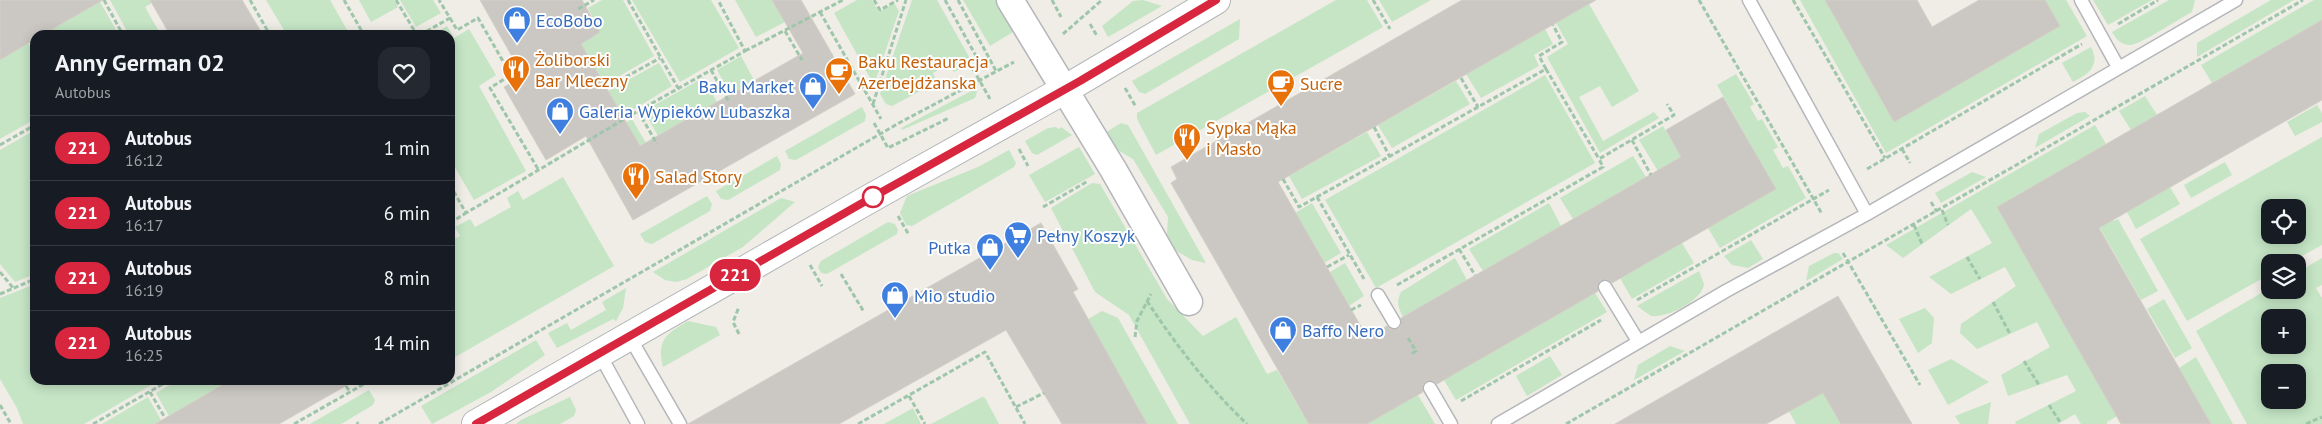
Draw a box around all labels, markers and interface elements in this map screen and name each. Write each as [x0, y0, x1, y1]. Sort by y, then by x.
shop icon: EcoBobo [502, 5, 532, 44]
place label: EcoBobo [536, 9, 603, 32]
text: Anny German 02 [55, 47, 225, 78]
button: heart [378, 47, 430, 99]
place label: Żoliborski Bar Mleczny [535, 48, 629, 92]
place label: Baku Restauracja Azerbejdżanska [858, 50, 989, 94]
restaurant icon: Żoliborski Bar Mleczny [501, 54, 531, 93]
cafe icon: Baku Restauracja Azerbejdżanska [824, 56, 854, 95]
cafe icon: Sucre [1266, 68, 1296, 107]
shop icon: Baku Market [798, 71, 828, 110]
place label: Sucre [1300, 72, 1343, 95]
place label: Baku Market [698, 75, 794, 98]
text: Autobus [55, 82, 111, 102]
shop icon: Galeria Wypieków Lubaszka [545, 96, 575, 135]
place label: Galeria Wypieków Lubaszka [579, 100, 790, 123]
place label: Sypka Mąka i Masło [1206, 116, 1297, 160]
restaurant icon: Sypka Mąka i Masło [1172, 122, 1202, 161]
text: Autobus [125, 126, 192, 150]
text: 221 [67, 136, 98, 159]
text: 1 min [384, 136, 430, 160]
text: 16:12 [125, 150, 163, 170]
restaurant icon: Salad Story [621, 161, 651, 200]
place label: Salad Story [655, 165, 742, 188]
unlabelled marker [862, 186, 884, 208]
text: Autobus [125, 191, 192, 215]
map controls [2261, 199, 2306, 409]
button: locate [2261, 199, 2306, 244]
text: 221 [67, 201, 98, 224]
text: 6 min [384, 201, 430, 225]
text: 16:17 [125, 215, 163, 235]
supermarket icon: Pełny Koszyk [1003, 220, 1033, 259]
place label: Pełny Koszyk [1037, 224, 1136, 247]
shop icon: Putka [975, 232, 1005, 271]
place label: Putka [928, 236, 971, 259]
button: layers [2261, 254, 2306, 299]
text: Autobus [125, 256, 192, 280]
line badge: 221 [706, 259, 764, 291]
text: 221 [720, 263, 750, 286]
text: 221 [67, 266, 98, 289]
text: 8 min [384, 266, 430, 290]
text: 16:19 [125, 280, 163, 300]
shop icon: Mio studio [880, 280, 910, 319]
place label: Mio studio [914, 284, 995, 307]
button: + [2261, 309, 2306, 354]
shop icon: Baffo Nero [1268, 315, 1298, 354]
place label: Baffo Nero [1302, 319, 1384, 342]
text: Autobus [125, 321, 192, 345]
text: 221 [67, 331, 98, 354]
text: 14 min [373, 331, 430, 355]
text: 16:25 [125, 345, 163, 365]
button: − [2261, 364, 2306, 409]

